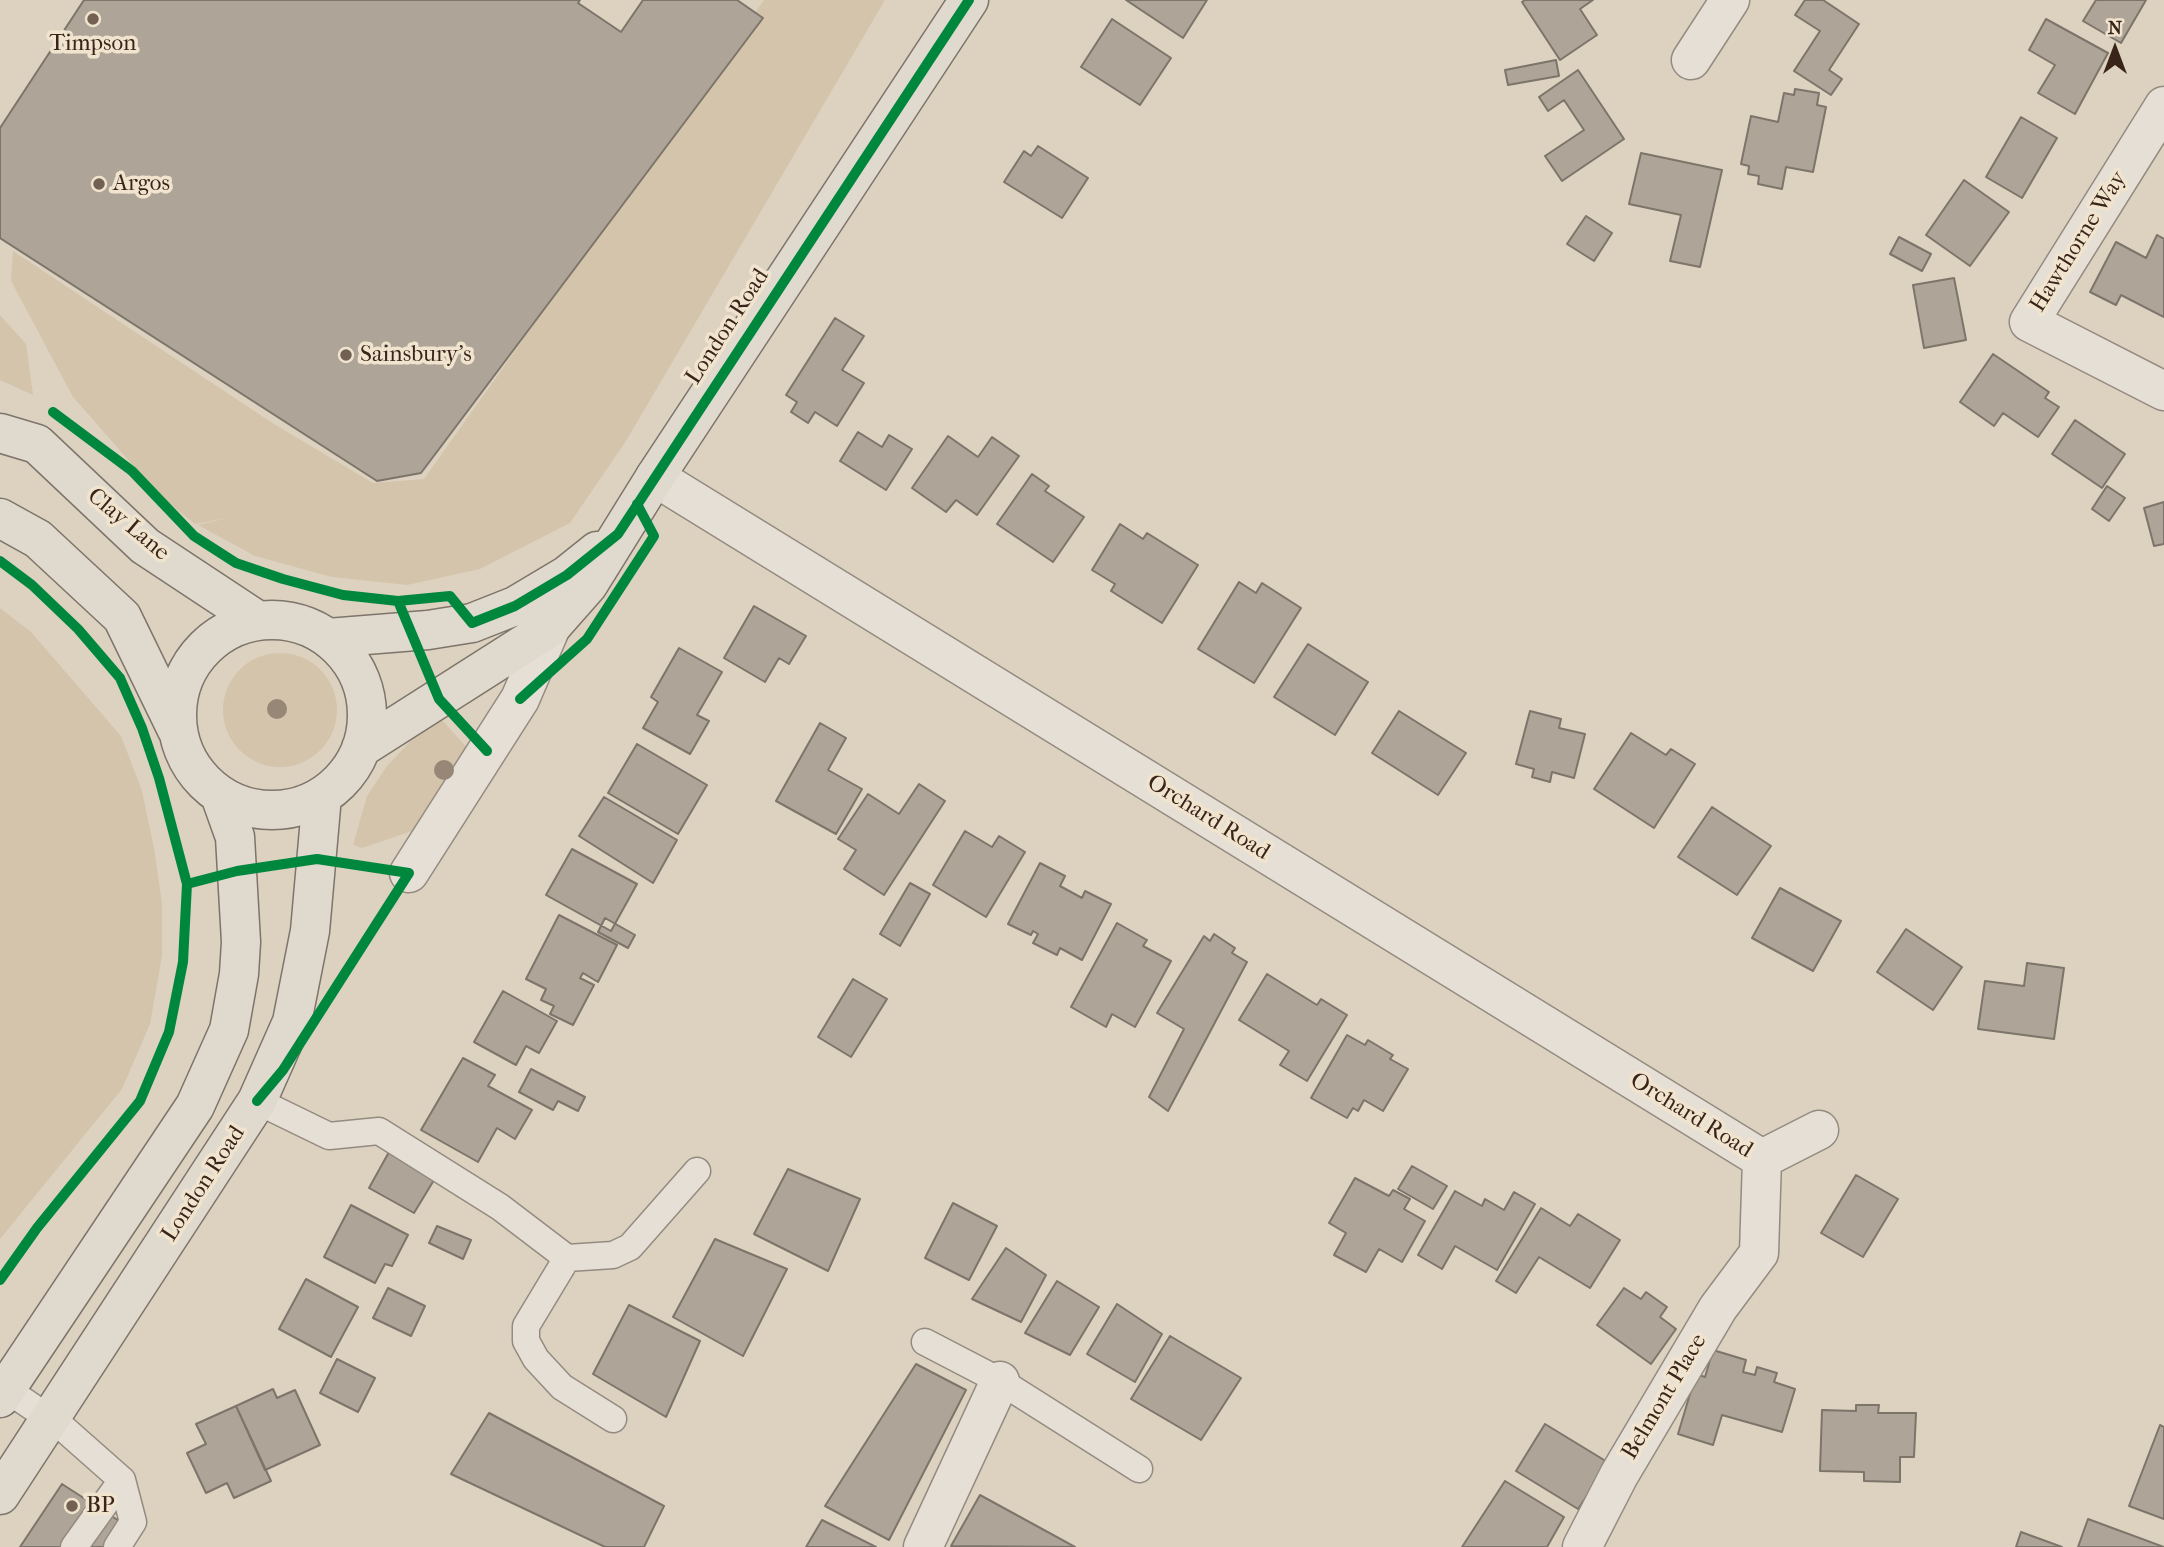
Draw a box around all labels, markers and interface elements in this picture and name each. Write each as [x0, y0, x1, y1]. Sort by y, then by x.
marker: Timpson [85, 11, 101, 27]
north arrow [2080, 14, 2150, 84]
text: N [2108, 17, 2122, 39]
place label: Timpson [50, 30, 136, 58]
street label: Hawthorne Way [2025, 166, 2133, 318]
place label: Argos [113, 170, 170, 198]
marker: Argos [91, 176, 107, 192]
street label: London Road [680, 264, 776, 390]
place label: Sainsbury's [360, 341, 472, 369]
marker: Sainsbury's [338, 347, 354, 363]
street label: Clay Lane [81, 483, 175, 567]
street label: Orchard Road [1141, 769, 1275, 867]
street label: Orchard Road [1624, 1067, 1758, 1165]
street label: London Road [156, 1121, 252, 1247]
street label: Belmont Place [1617, 1329, 1713, 1465]
place label: BP [86, 1492, 115, 1520]
marker: BP [64, 1498, 80, 1514]

